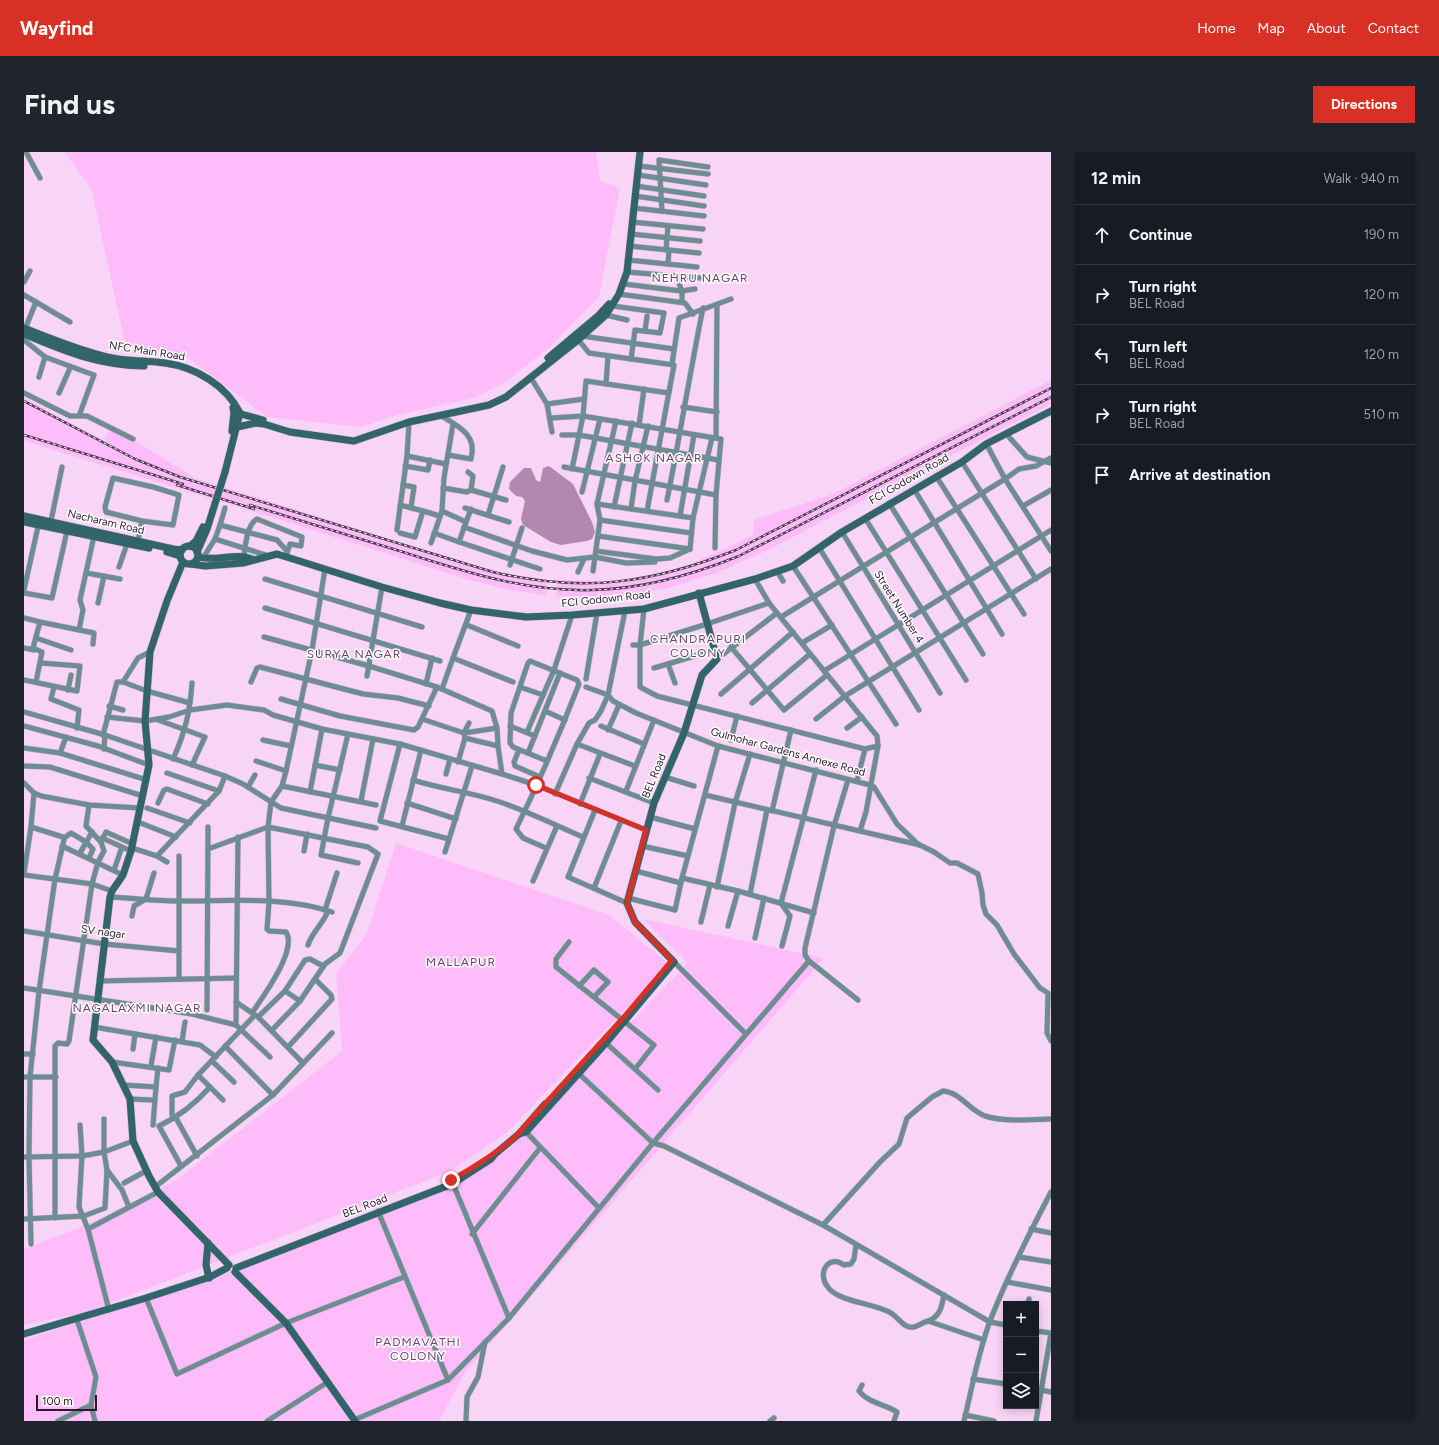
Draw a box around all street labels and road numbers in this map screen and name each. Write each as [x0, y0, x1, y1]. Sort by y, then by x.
street label: NFC Main Road [108, 339, 186, 363]
street label: FCI Godown Road [867, 451, 951, 507]
street label: Nacharam Road [66, 507, 146, 537]
street label: Street Number 4 [871, 568, 927, 646]
street label: FCI Godown Road [561, 588, 651, 610]
street label: Gulmohar Gardens Annexe Road [709, 725, 867, 779]
street label: BEL Road [639, 752, 669, 800]
street label: SV nagar [80, 922, 126, 942]
street label: BEL Road [341, 1192, 389, 1220]

